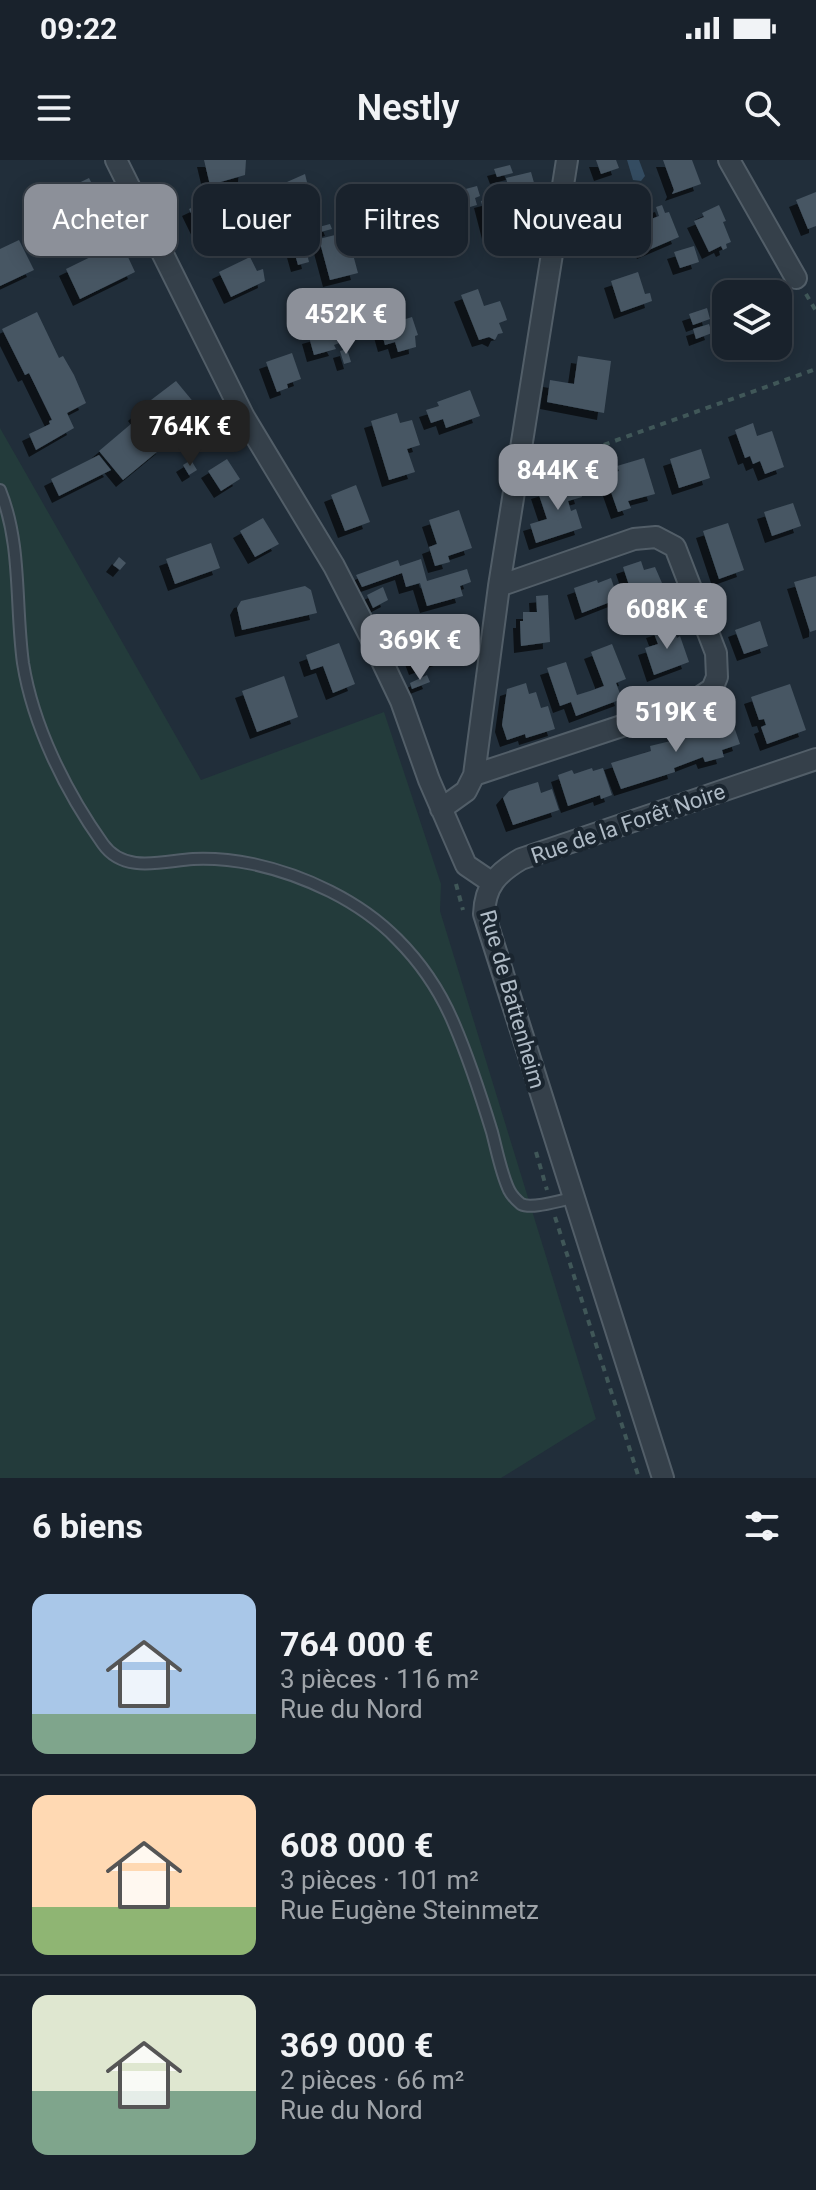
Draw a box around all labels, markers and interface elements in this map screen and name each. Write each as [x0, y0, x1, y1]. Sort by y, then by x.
text: 09:22 [40, 11, 117, 46]
icon: menu [32, 86, 76, 130]
icon: search [740, 86, 784, 130]
text: Nestly [357, 87, 459, 129]
chip: Acheter [24, 184, 177, 256]
chip: Louer [193, 184, 320, 256]
chip: Filtres [336, 184, 468, 256]
chip: Nouveau [484, 184, 651, 256]
map controls [712, 280, 792, 360]
button: layers [712, 280, 792, 360]
pin: 452K € [281, 288, 411, 356]
text: 452K € [305, 299, 387, 329]
pin: 764K € [125, 400, 255, 468]
text: 764K € [149, 411, 231, 441]
pin: 844K € [493, 444, 623, 512]
text: 844K € [517, 455, 599, 485]
pin: 608K € [602, 583, 732, 651]
text: 608K € [626, 594, 708, 624]
pin: 369K € [355, 614, 485, 682]
text: 369K € [379, 625, 461, 655]
pin: 519K € [611, 686, 741, 754]
text: 519K € [635, 697, 717, 727]
street label: Rue de la Forêt Noire [528, 778, 729, 868]
street label: Rue de Battenheim [475, 907, 550, 1091]
icon: filters [740, 1504, 784, 1548]
text: 6 biens [32, 1506, 143, 1546]
text: 764 000 € [280, 1624, 433, 1664]
icon: home [96, 1626, 192, 1722]
text: 3 pièces · 116 m² [280, 1664, 479, 1694]
text: Rue du Nord [280, 1694, 423, 1724]
text: 608 000 € [280, 1825, 433, 1865]
icon: home [96, 1827, 192, 1923]
text: 3 pièces · 101 m² [280, 1865, 479, 1895]
text: Rue Eugène Steinmetz [280, 1895, 539, 1925]
text: 369 000 € [280, 2025, 433, 2065]
icon: home [96, 2027, 192, 2123]
text: 2 pièces · 66 m² [280, 2065, 464, 2095]
text: Rue du Nord [280, 2095, 423, 2125]

